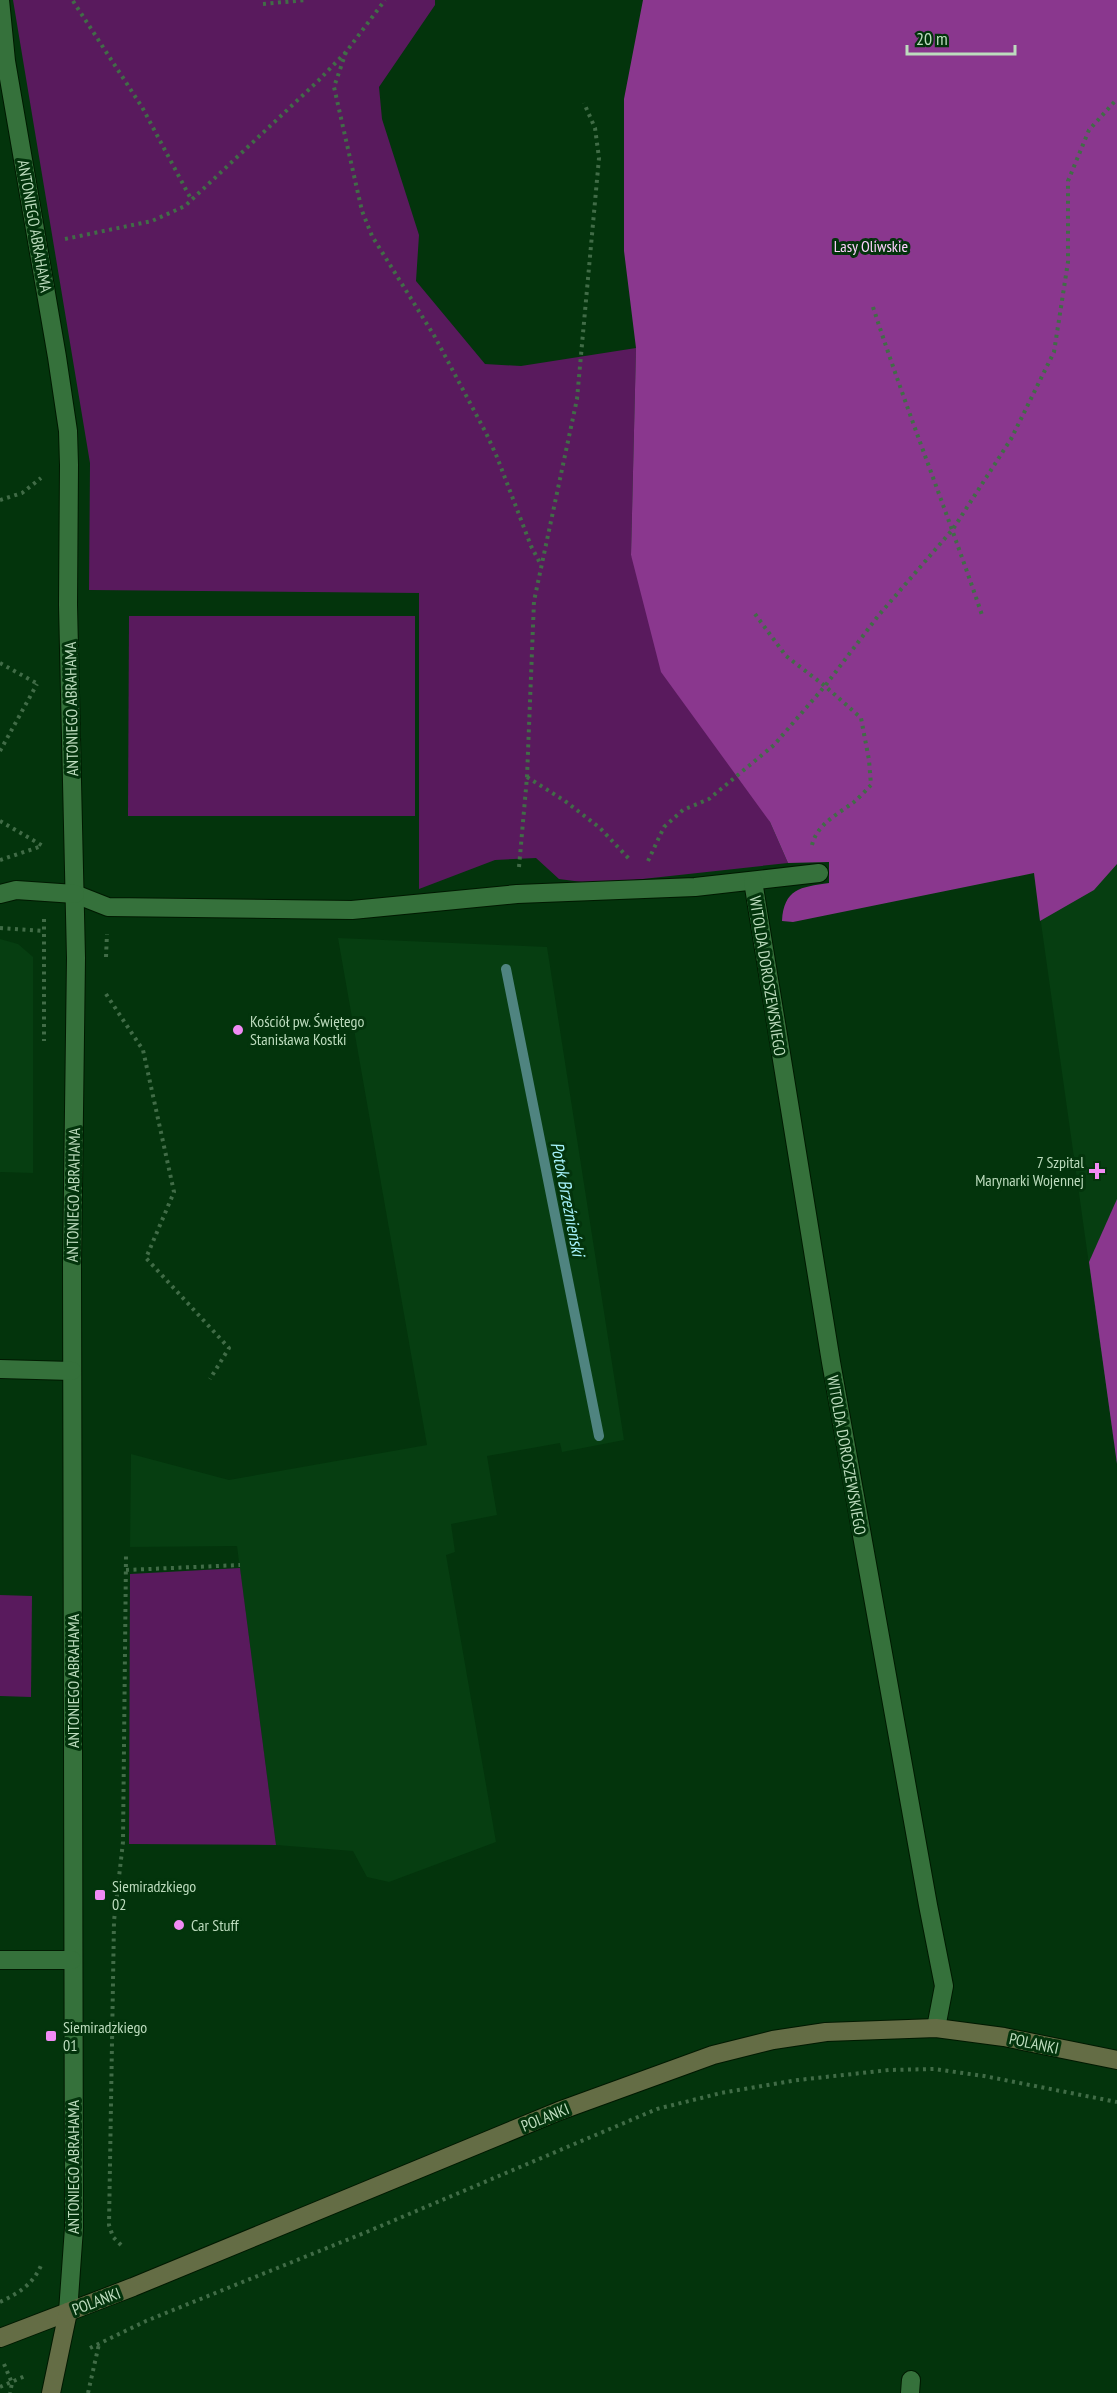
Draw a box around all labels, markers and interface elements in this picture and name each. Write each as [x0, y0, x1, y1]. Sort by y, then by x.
scale bar [907, 18, 1015, 56]
text: 20 m [916, 27, 948, 50]
street label: ANTONIEGO ABRAHAMA [13, 158, 57, 294]
park label: Lasy Oliwskie [834, 236, 908, 256]
street label: ANTONIEGO ABRAHAMA [60, 641, 82, 776]
street label: WITOLDA DOROSZEWSKIEGO [745, 895, 791, 1058]
place label: Kościół pw. Świętego Stanisława Kostki [250, 1011, 364, 1049]
marker: Kościół pw. Świętego Stanisława Kostki [231, 1023, 245, 1037]
street label: ANTONIEGO ABRAHAMA [62, 1127, 84, 1262]
water label: Potok Brzeźnieński [546, 1140, 591, 1260]
place label: 7 Szpital Marynarki Wojennej [975, 1152, 1084, 1190]
marker: 7 Szpital Marynarki Wojennej [1088, 1162, 1106, 1180]
street label: WITOLDA DOROSZEWSKIEGO [823, 1374, 871, 1537]
street label: ANTONIEGO ABRAHAMA [63, 1613, 83, 1748]
place label: Siemiradzkiego 02 [112, 1876, 196, 1914]
marker: Siemiradzkiego 02 [93, 1888, 107, 1902]
place label: Car Stuff [191, 1915, 240, 1935]
marker: Car Stuff [172, 1918, 186, 1932]
place label: Siemiradzkiego 01 [63, 2017, 147, 2055]
street label: POLANKI [1007, 2028, 1061, 2058]
marker: Siemiradzkiego 01 [44, 2029, 58, 2043]
street label: POLANKI [518, 2098, 572, 2136]
street label: ANTONIEGO ABRAHAMA [63, 2099, 83, 2234]
street label: POLANKI [69, 2283, 123, 2319]

